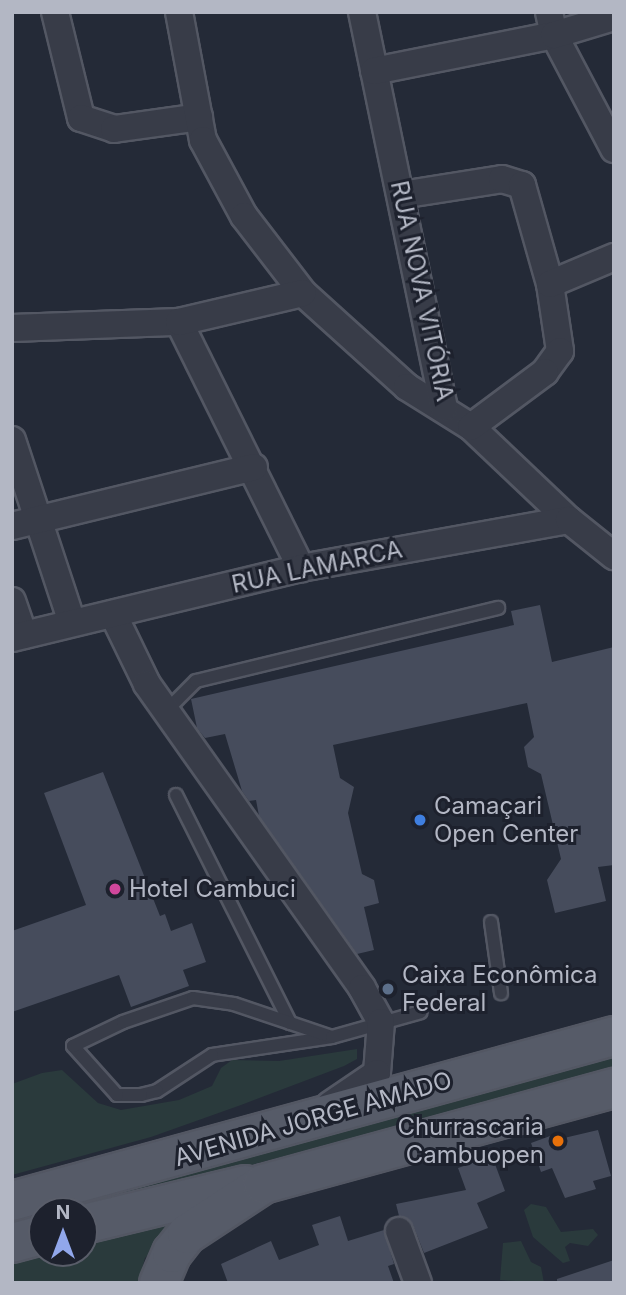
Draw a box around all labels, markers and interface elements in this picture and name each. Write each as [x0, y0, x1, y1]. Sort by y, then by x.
street label: RUA NOVA VITÓRIA [385, 178, 459, 404]
street label: RUA LAMARCA [229, 535, 405, 599]
place label: Camaçari Open Center [434, 792, 578, 848]
marker: Camaçari Open Center [412, 812, 428, 828]
place label: Hotel Cambuci [129, 875, 296, 903]
marker: Hotel Cambuci [107, 881, 123, 897]
place label: Caixa Econômica Federal [402, 961, 598, 1017]
marker: Caixa Econômica Federal [380, 981, 396, 997]
street label: AVENIDA JORGE AMADO [171, 1066, 455, 1172]
place label: Churrascaria Cambuopen [397, 1113, 544, 1169]
marker: Churrascaria Cambuopen [550, 1133, 566, 1149]
north arrow [28, 1197, 98, 1267]
text: N [56, 1201, 70, 1224]

